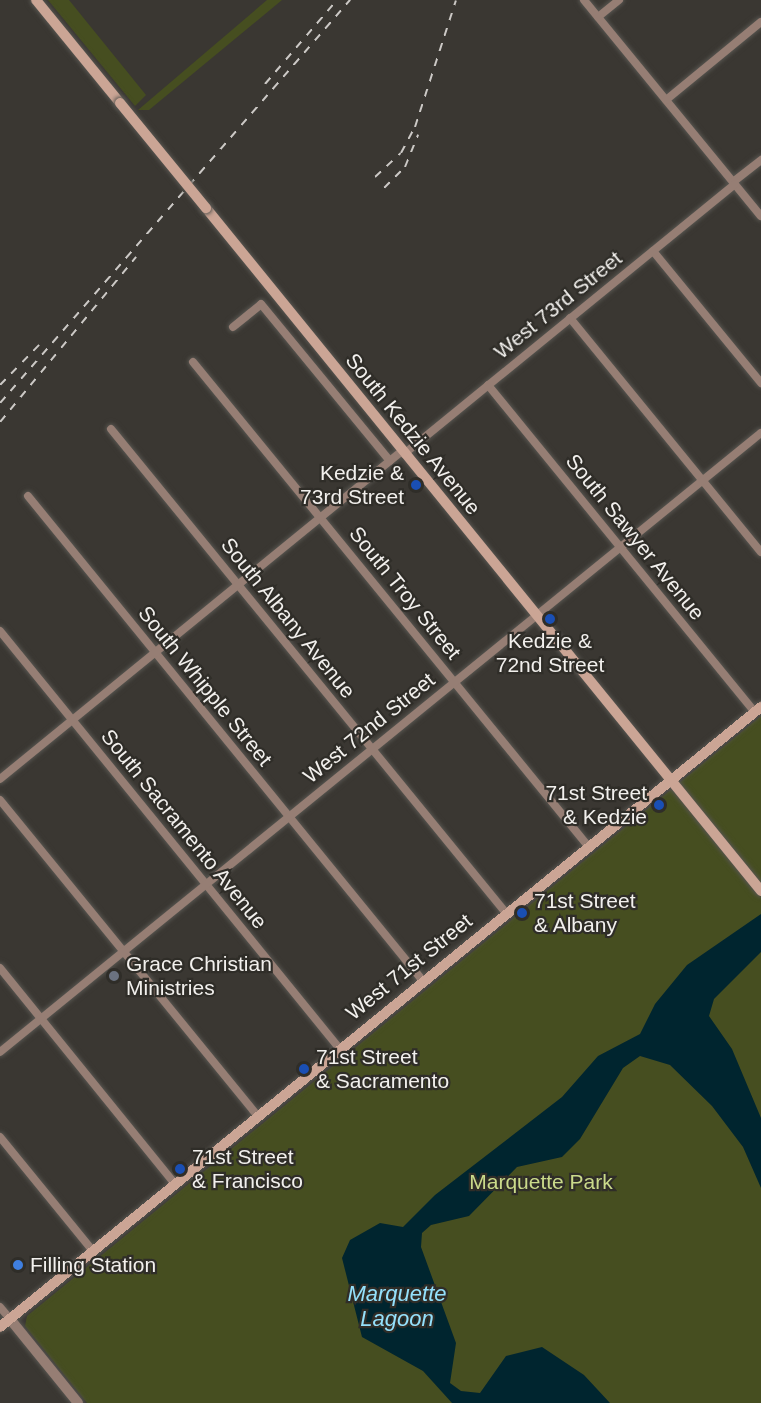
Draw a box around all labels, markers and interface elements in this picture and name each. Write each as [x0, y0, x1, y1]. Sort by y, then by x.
street label: West 73rd Street [489, 246, 627, 364]
street label: South Kedzie Avenue [340, 348, 486, 520]
street label: South Sawyer Avenue [560, 448, 710, 626]
place label: Kedzie & 73rd Street [300, 460, 404, 510]
marker: Kedzie & 73rd Street [409, 478, 423, 492]
street label: South Troy Street [344, 521, 466, 665]
street label: South Albany Avenue [215, 532, 361, 704]
street label: South Whipple Street [133, 601, 277, 771]
marker: Kedzie & 72nd Street [543, 612, 557, 626]
place label: Kedzie & 72nd Street [496, 628, 604, 678]
street label: West 72nd Street [298, 667, 440, 789]
street label: South Sacramento Avenue [95, 724, 273, 934]
place label: 71st Street & Kedzie [545, 780, 647, 830]
marker: 71st Street & Kedzie [652, 798, 666, 812]
place label: 71st Street & Albany [534, 888, 636, 938]
marker: 71st Street & Albany [515, 906, 529, 920]
street label: West 71st Street [341, 908, 477, 1026]
place label: Grace Christian Ministries [126, 951, 272, 1001]
marker: Grace Christian Ministries [107, 969, 121, 983]
place label: 71st Street & Sacramento [316, 1044, 449, 1094]
marker: 71st Street & Sacramento [297, 1062, 311, 1076]
place label: 71st Street & Francisco [192, 1144, 303, 1194]
marker: 71st Street & Francisco [173, 1162, 187, 1176]
park label: Marquette Park [469, 1169, 613, 1195]
place label: Filling Station [30, 1252, 156, 1278]
marker: Filling Station [11, 1258, 25, 1272]
water label: Marquette Lagoon [347, 1280, 447, 1332]

